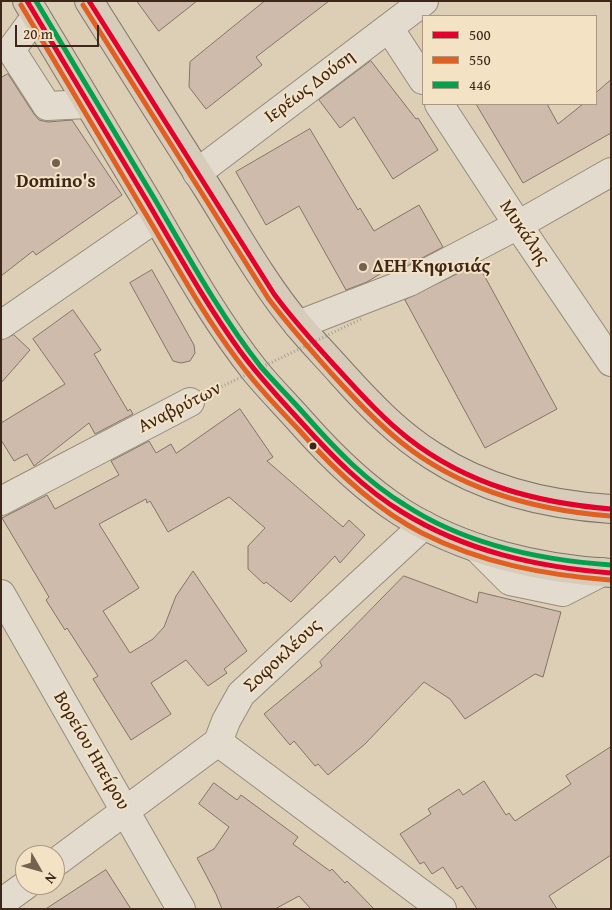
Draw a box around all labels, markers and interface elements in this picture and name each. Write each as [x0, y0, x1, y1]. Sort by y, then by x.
scale bar [18, 15, 101, 47]
legend [422, 15, 597, 105]
text: 20 m [23, 23, 53, 44]
text: 500 [469, 24, 491, 45]
street label: Ιερέως Δούση [260, 46, 360, 128]
text: 550 [469, 49, 491, 70]
text: 446 [469, 74, 491, 95]
marker: Domino's [50, 157, 62, 169]
place label: Domino's [16, 171, 96, 193]
street label: Μυκάλης [494, 196, 554, 270]
place label: ΔΕΗ Κηφισιάς [373, 256, 490, 278]
marker: ΔΕΗ Κηφισιάς [357, 261, 369, 273]
street label: Αναβρύτων [134, 377, 226, 439]
unlabelled marker [308, 441, 318, 451]
street label: Σοφοκλέους [240, 614, 326, 698]
street label: Βορείου Ηπείρου [48, 688, 134, 814]
north arrow [15, 845, 65, 895]
text: N [40, 869, 62, 888]

